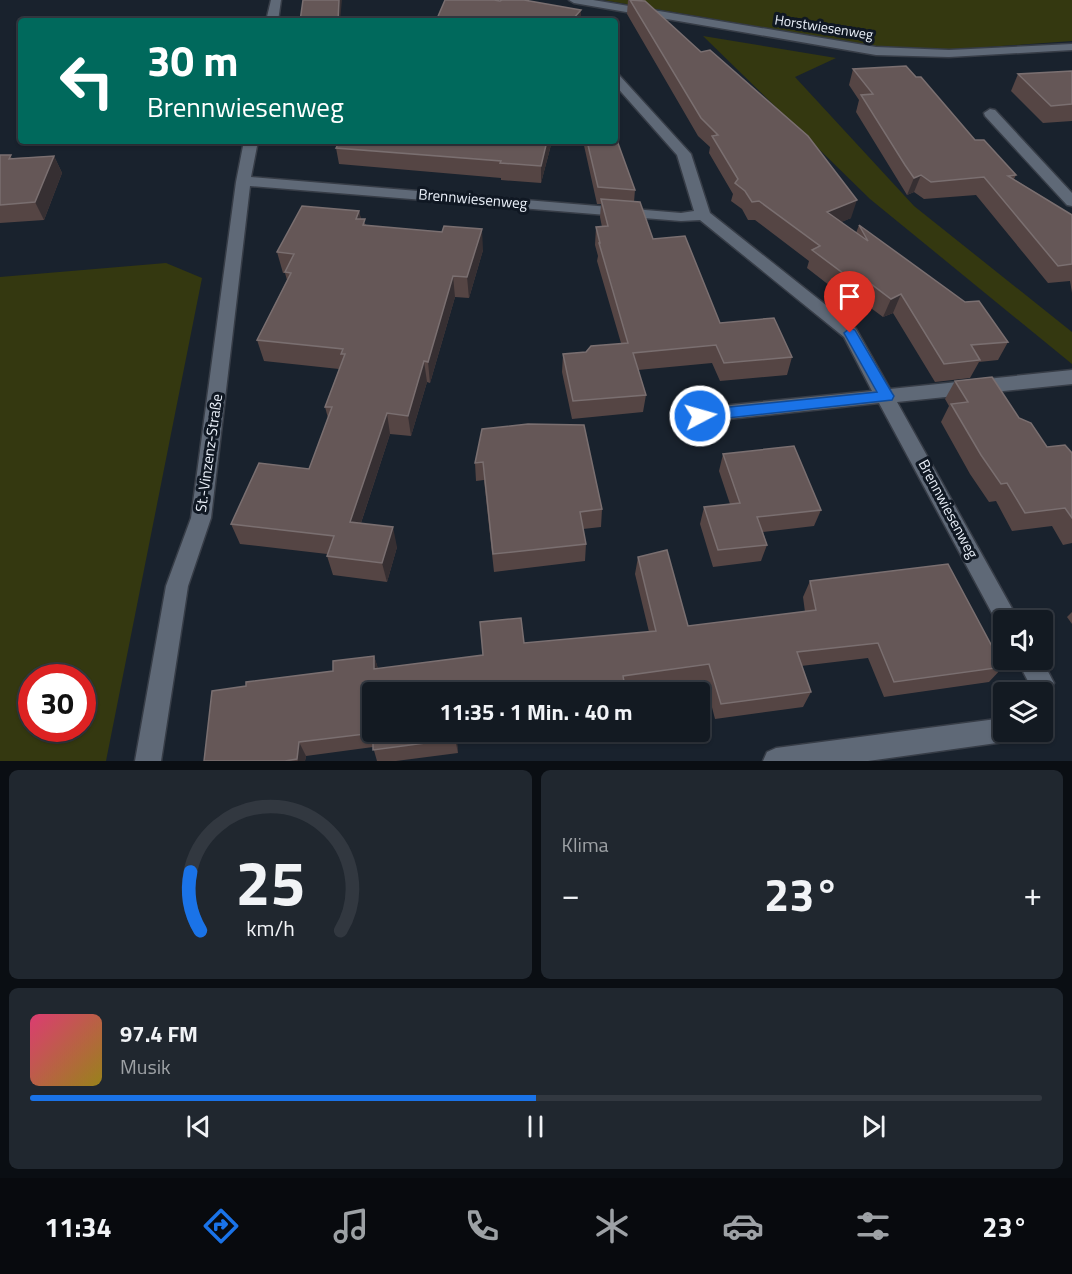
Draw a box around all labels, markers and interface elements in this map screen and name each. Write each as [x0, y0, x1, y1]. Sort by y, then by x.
street label: Horstwiesenweg [773, 8, 875, 45]
text: 30 m [147, 28, 239, 92]
icon: left [48, 42, 126, 120]
text: Brennwiesenweg [147, 86, 344, 127]
street label: Brennwiesenweg [418, 182, 529, 215]
pin [824, 271, 875, 333]
icon: arrive [833, 280, 866, 313]
position arrow [668, 384, 732, 448]
street label: St.-Vinzenz-Straße [189, 392, 228, 514]
street label: Brennwiesenweg [913, 455, 984, 563]
map controls [993, 610, 1053, 742]
button: sound [993, 610, 1053, 670]
speed limit sign: 30 [18, 664, 96, 742]
button: layers [993, 682, 1053, 742]
text: 11:35 · 1 Min. · 40 m [440, 695, 633, 729]
text: Klima [562, 829, 609, 860]
text: 25 [235, 834, 305, 929]
text: 23° [764, 860, 840, 928]
text: − [562, 869, 580, 919]
text: + [1024, 869, 1042, 919]
text: km/h [246, 913, 295, 945]
text: 97.4 FM [120, 1017, 198, 1051]
text: Musik [120, 1051, 171, 1082]
icon: previous [182, 1110, 215, 1143]
icon: pause [519, 1110, 552, 1143]
icon: next [857, 1110, 890, 1143]
icon: directions [200, 1205, 242, 1247]
icon: music [330, 1205, 372, 1247]
icon: phone [461, 1205, 503, 1247]
icon: climate [591, 1205, 633, 1247]
icon: car [722, 1205, 764, 1247]
icon: filters [852, 1205, 894, 1247]
text: 11:34 [44, 1206, 112, 1247]
text: 23° [982, 1206, 1028, 1247]

